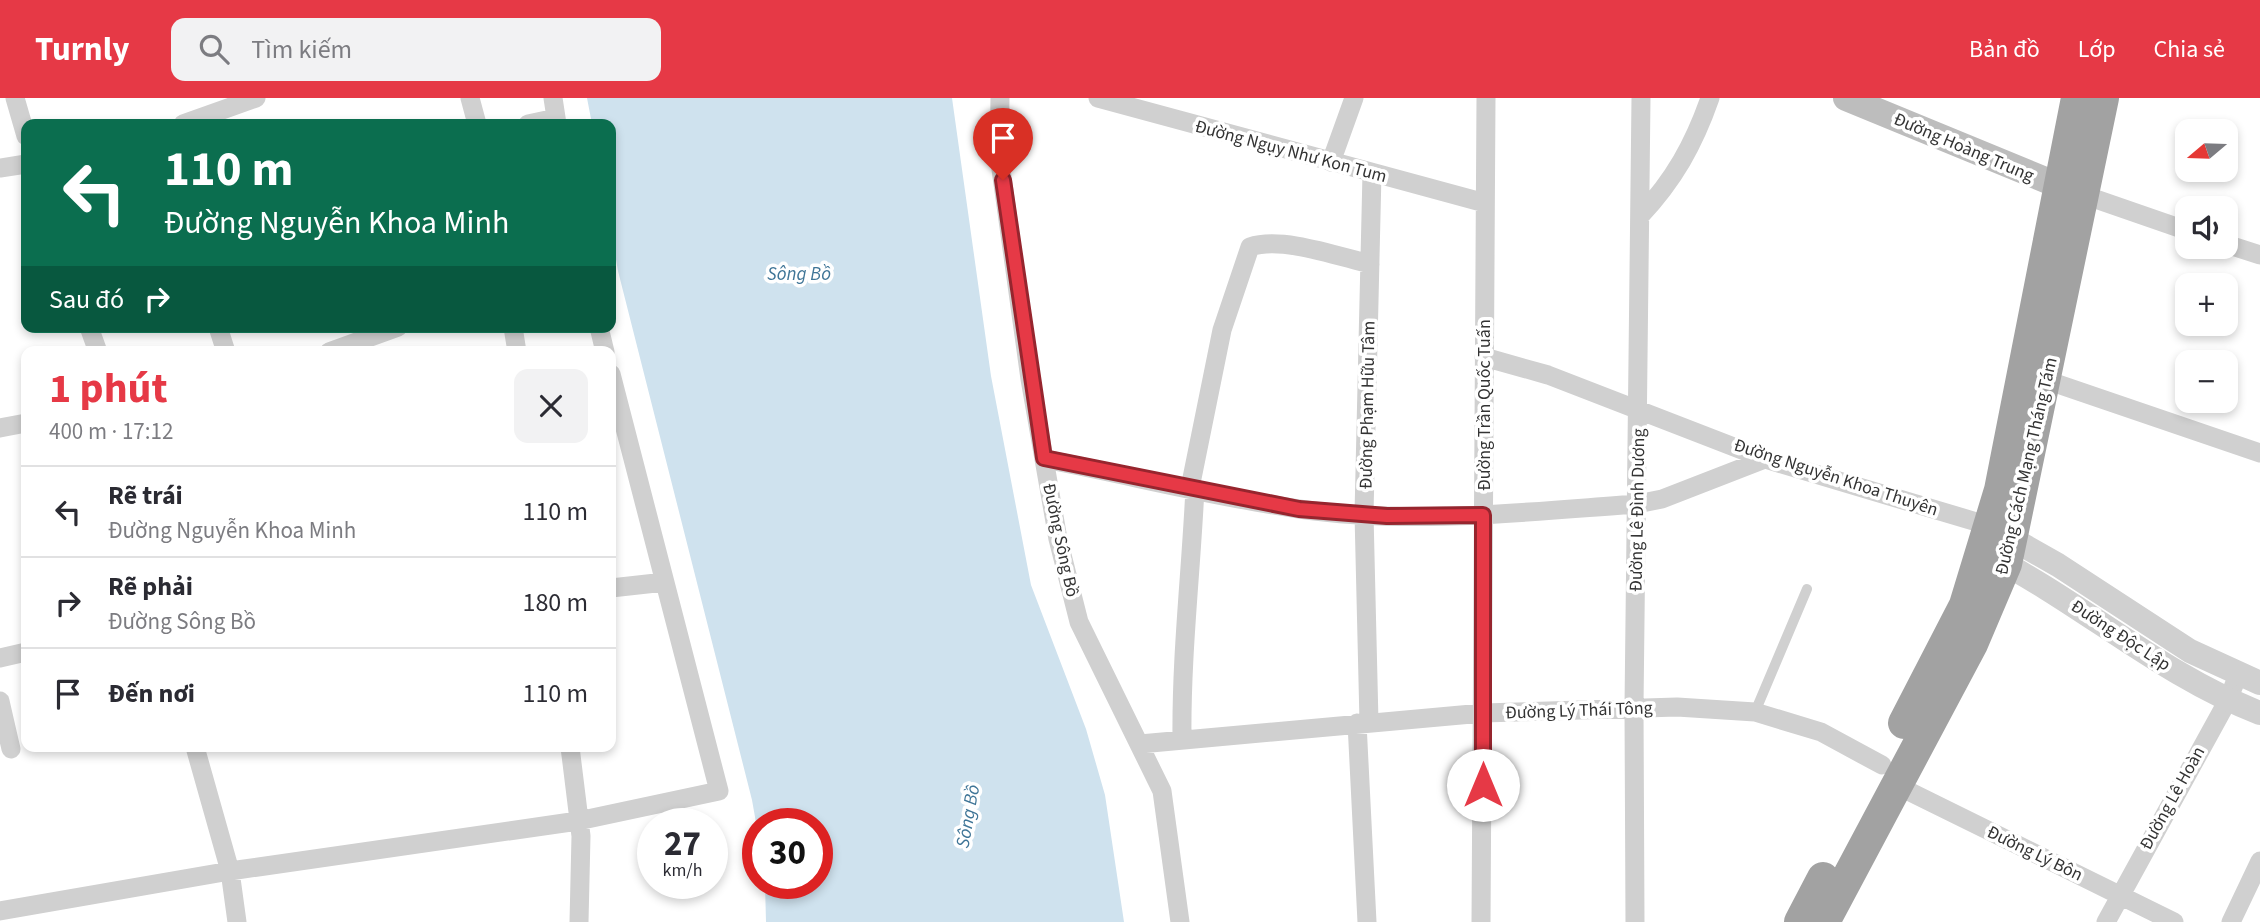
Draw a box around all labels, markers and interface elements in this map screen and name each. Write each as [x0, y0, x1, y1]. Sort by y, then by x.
search box [171, 18, 661, 81]
text: Turnly [35, 26, 129, 73]
icon: search [195, 30, 233, 68]
text: Tìm kiếm [251, 31, 352, 68]
text: Bản đồ [1969, 32, 2040, 67]
text: Lớp [2078, 32, 2115, 67]
text: Chia sẻ [2153, 32, 2225, 67]
street label: Đường Hoàng Trung [1890, 107, 2038, 188]
pin [973, 108, 1033, 180]
street label: Đường Ngụy Như Kon Tum [1192, 114, 1390, 189]
icon: arrive [984, 119, 1022, 157]
north arrow [2175, 119, 2238, 182]
map controls [2175, 119, 2238, 413]
text: 110 m [164, 135, 293, 205]
icon: left [49, 147, 140, 238]
button: sound [2175, 196, 2238, 259]
text: Đường Nguyễn Khoa Minh [164, 200, 509, 246]
water label: Sông Bồ [767, 261, 831, 288]
button: + [2175, 273, 2238, 336]
icon: right [138, 280, 176, 318]
text: Sau đó [49, 281, 124, 318]
street label: Đường Trần Quốc Tuấn [1472, 319, 1497, 491]
street label: Đường Phạm Hữu Tâm [1354, 321, 1381, 489]
button: − [2175, 350, 2238, 413]
street label: Đường Cách Mạng Tháng Tám [1989, 355, 2064, 577]
text: 1 phút [49, 359, 168, 419]
button: close [514, 369, 588, 443]
text: 400 m · 17:12 [49, 415, 173, 448]
street label: Đường Lê Đình Dương [1624, 428, 1651, 592]
street label: Đường Nguyễn Khoa Thuyên [1730, 433, 1941, 522]
text: Rẽ trái [108, 477, 183, 514]
street label: Đường Sông Bồ [1036, 481, 1085, 599]
icon: left [49, 493, 87, 531]
text: 110 m [522, 493, 588, 530]
text: Đường Nguyễn Khoa Minh [108, 514, 356, 547]
text: Rẽ phải [108, 568, 193, 605]
icon: right [49, 584, 87, 622]
text: 180 m [522, 584, 588, 621]
street label: Đường Độc Lập [2066, 594, 2175, 677]
text: Đường Sông Bồ [108, 605, 256, 638]
icon: arrive [49, 675, 87, 713]
text: Đến nơi [108, 675, 195, 712]
text: 110 m [522, 675, 588, 712]
street label: Đường Lý Thái Tông [1505, 695, 1653, 726]
street label: Đường Lê Hoàn [2134, 742, 2211, 854]
position arrow [1446, 748, 1520, 822]
water label: Sông Bồ [950, 782, 987, 850]
speed limit sign: 30 [742, 808, 833, 899]
text: 27 [664, 819, 701, 869]
street label: Đường Lý Bôn [1983, 819, 2087, 887]
text: km/h [663, 858, 702, 883]

